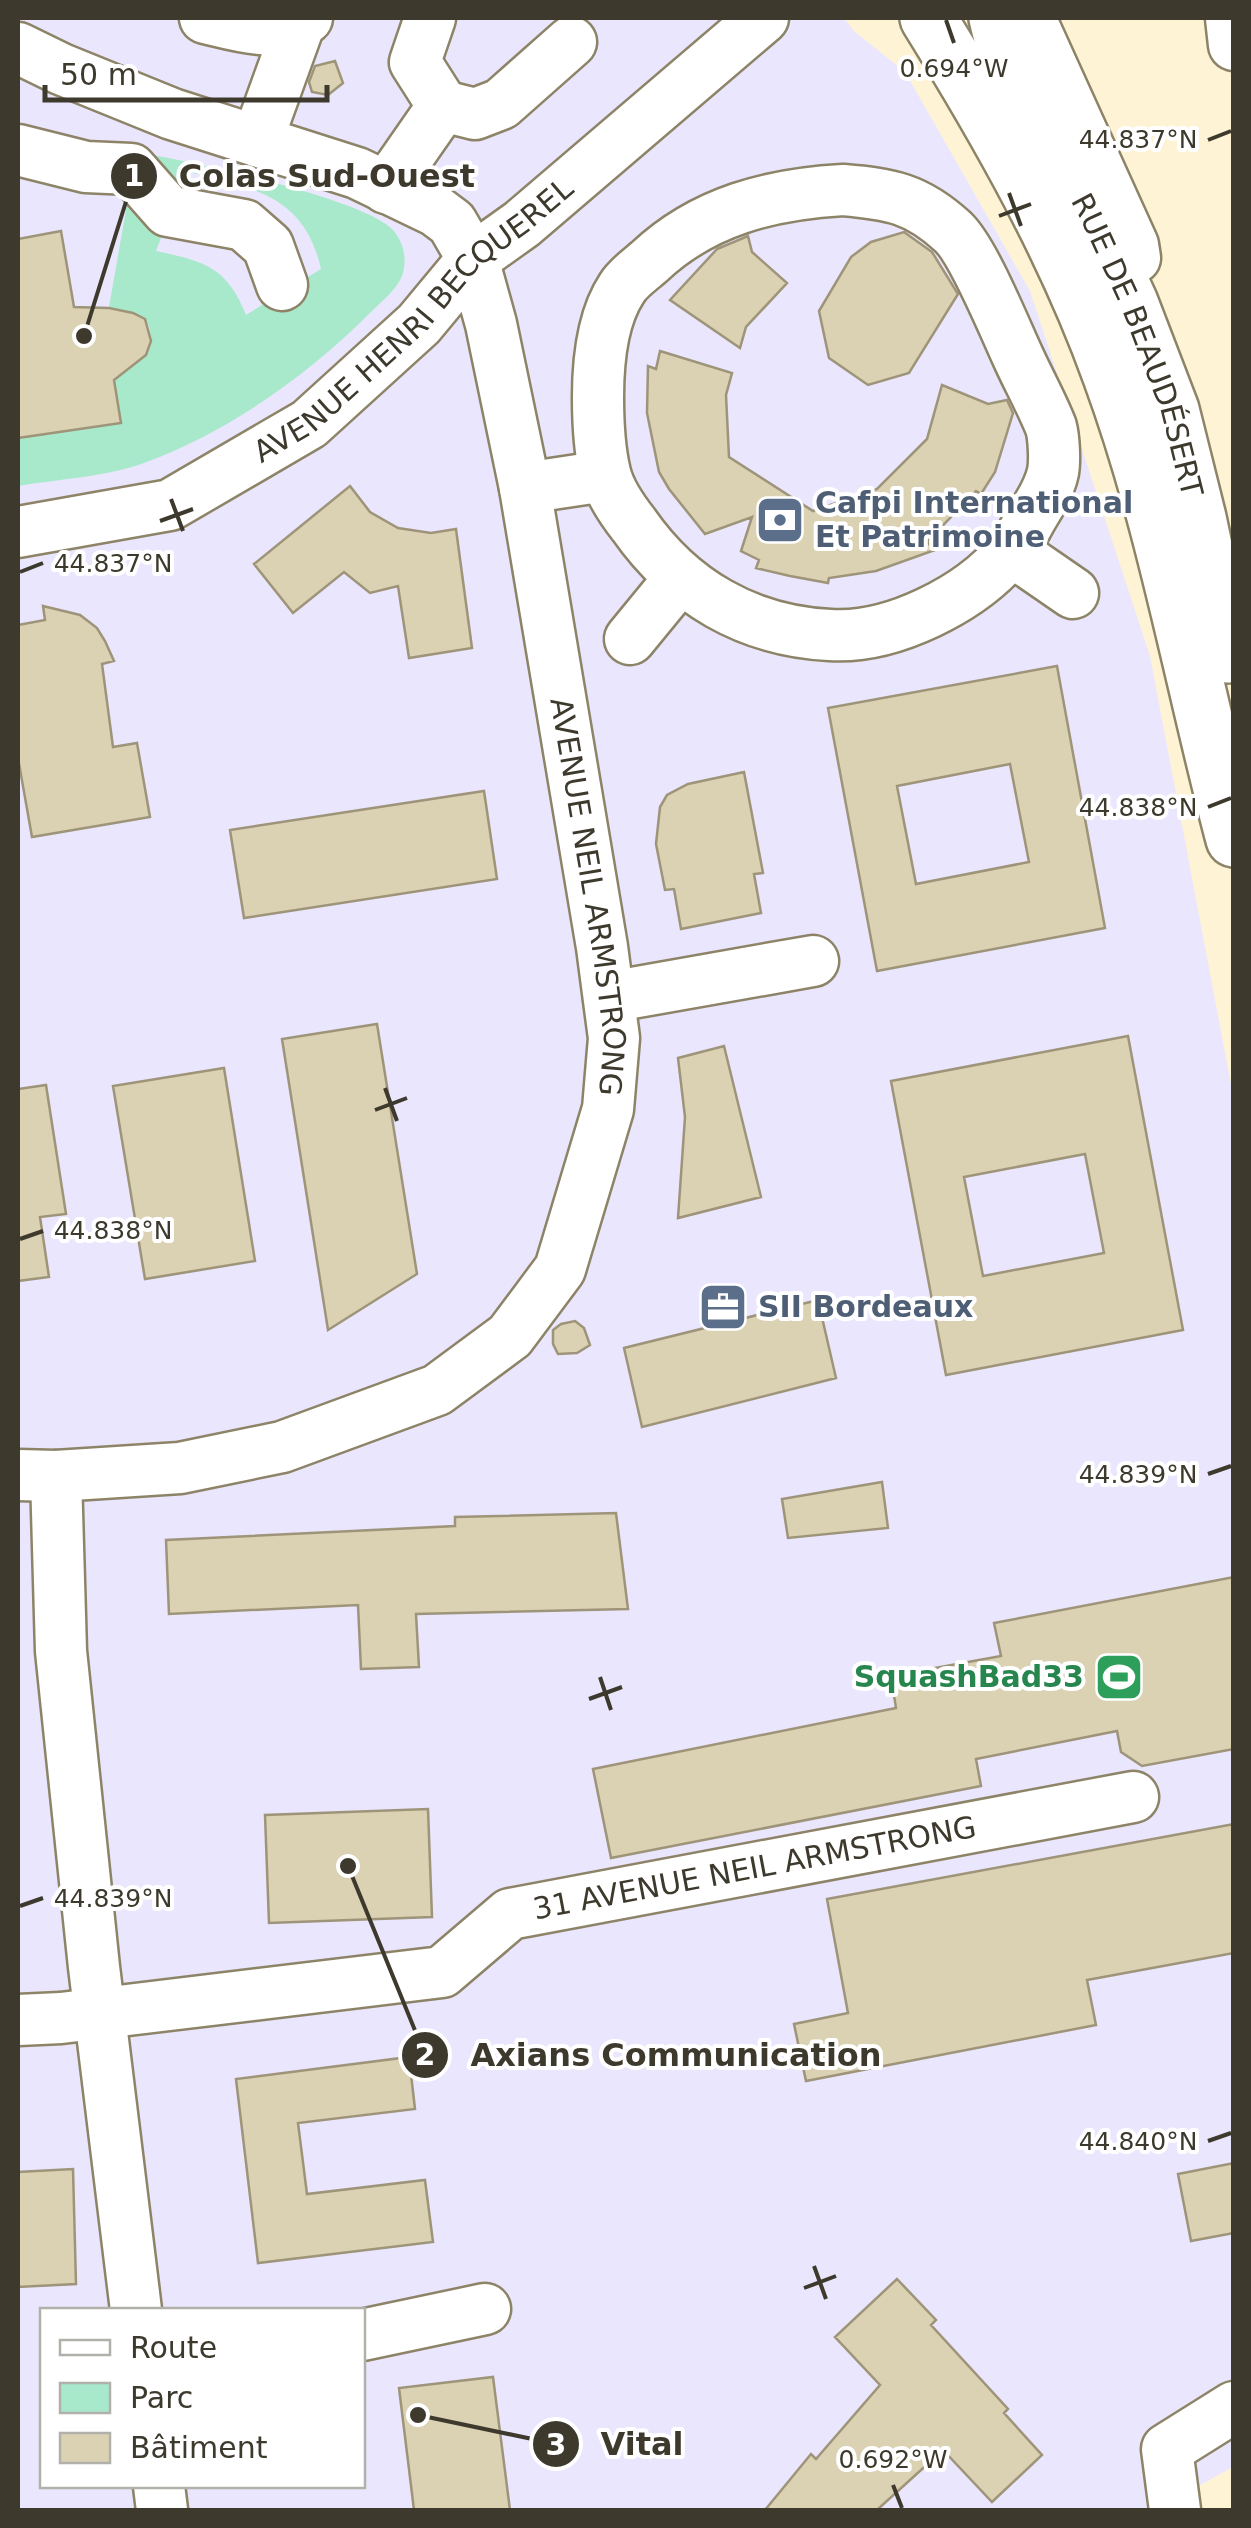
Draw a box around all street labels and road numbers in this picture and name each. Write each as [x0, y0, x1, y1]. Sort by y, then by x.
street label: AVENUE HENRI BECQUEREL [247, 170, 580, 470]
street label: RUE DE BEAUDÉSERT [1064, 187, 1210, 501]
street label: AVENUE NEIL ARMSTRONG [543, 695, 633, 1097]
street label: 31 AVENUE NEIL ARMSTRONG [530, 1809, 979, 1926]

